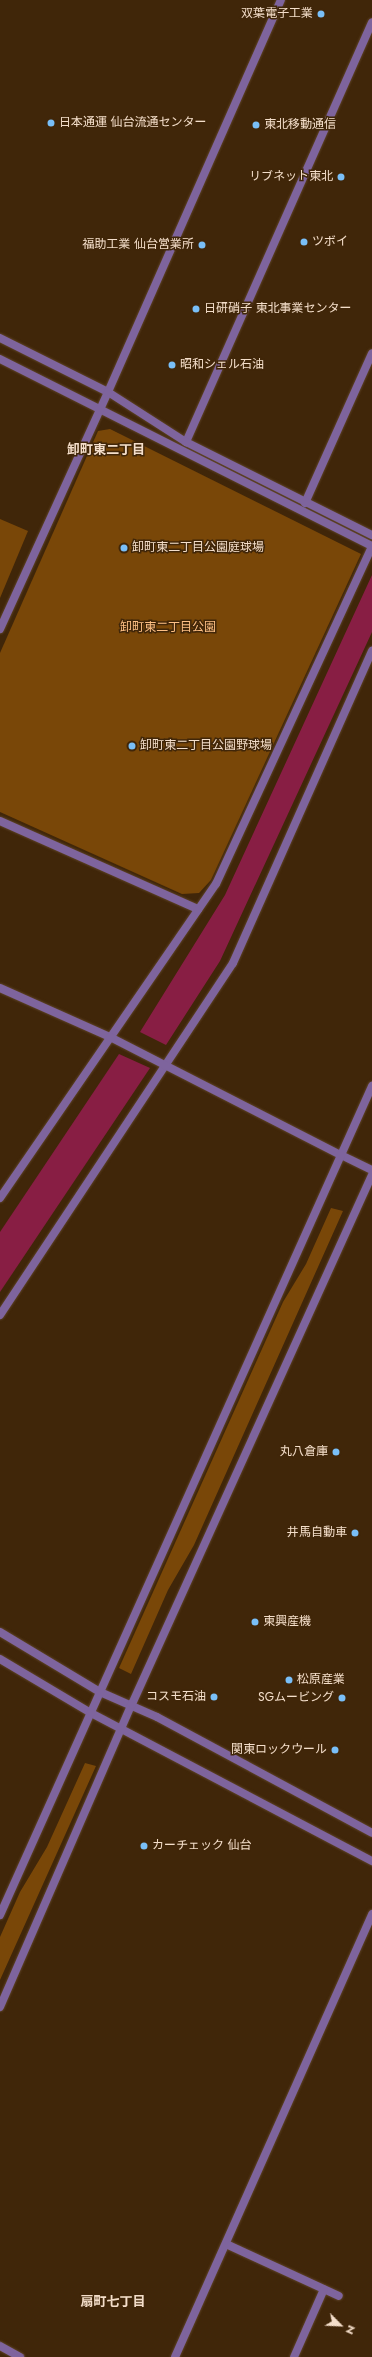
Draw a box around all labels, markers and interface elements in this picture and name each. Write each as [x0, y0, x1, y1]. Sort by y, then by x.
place label: 双葉電子工業 [241, 7, 313, 21]
marker: 双葉電子工業 [316, 9, 326, 19]
place label: 日本通運 仙台流通センター [59, 116, 207, 130]
marker: 日本通運 仙台流通センター [46, 118, 56, 128]
place label: 東北移動通信 [264, 118, 336, 132]
marker: 東北移動通信 [251, 120, 261, 130]
place label: リブネット東北 [249, 170, 333, 184]
marker: リブネット東北 [336, 172, 346, 182]
place label: ツボイ [312, 235, 348, 249]
marker: ツボイ [299, 237, 309, 247]
place label: 福助工業 仙台営業所 [82, 238, 194, 252]
marker: 福助工業 仙台営業所 [197, 240, 207, 250]
place label: 日研硝子 東北事業センター [204, 302, 352, 316]
marker: 日研硝子 東北事業センター [191, 304, 201, 314]
place label: 昭和シェル石油 [180, 358, 264, 372]
marker: 昭和シェル石油 [167, 360, 177, 370]
district label: 卸町東二丁目 [67, 442, 145, 458]
place label: 卸町東二丁目公園庭球場 [132, 541, 264, 555]
marker: 卸町東二丁目公園庭球場 [119, 543, 129, 553]
park label: 卸町東二丁目公園 [120, 621, 216, 635]
place label: 卸町東二丁目公園野球場 [140, 739, 272, 753]
marker: 卸町東二丁目公園野球場 [127, 741, 137, 751]
place label: 丸八倉庫 [280, 1445, 328, 1459]
marker: 丸八倉庫 [331, 1447, 341, 1457]
place label: 井馬自動車 [287, 1526, 347, 1540]
marker: 井馬自動車 [350, 1528, 360, 1538]
place label: 東興産機 [263, 1615, 311, 1629]
marker: 東興産機 [250, 1617, 260, 1627]
place label: 松原産業 [297, 1673, 345, 1687]
marker: 松原産業 [284, 1675, 294, 1685]
place label: コスモ石油 [146, 1690, 206, 1704]
place label: SGムービング [258, 1691, 334, 1705]
marker: コスモ石油 [209, 1692, 219, 1702]
marker: SGムービング [337, 1693, 347, 1703]
place label: 関東ロックウール [231, 1743, 327, 1757]
marker: 関東ロックウール [330, 1745, 340, 1755]
place label: カーチェック 仙台 [152, 1839, 252, 1853]
marker: カーチェック 仙台 [139, 1841, 149, 1851]
district label: 扇町七丁目 [81, 2294, 145, 2310]
north arrow [320, 2305, 360, 2345]
text: N [342, 2323, 360, 2337]

